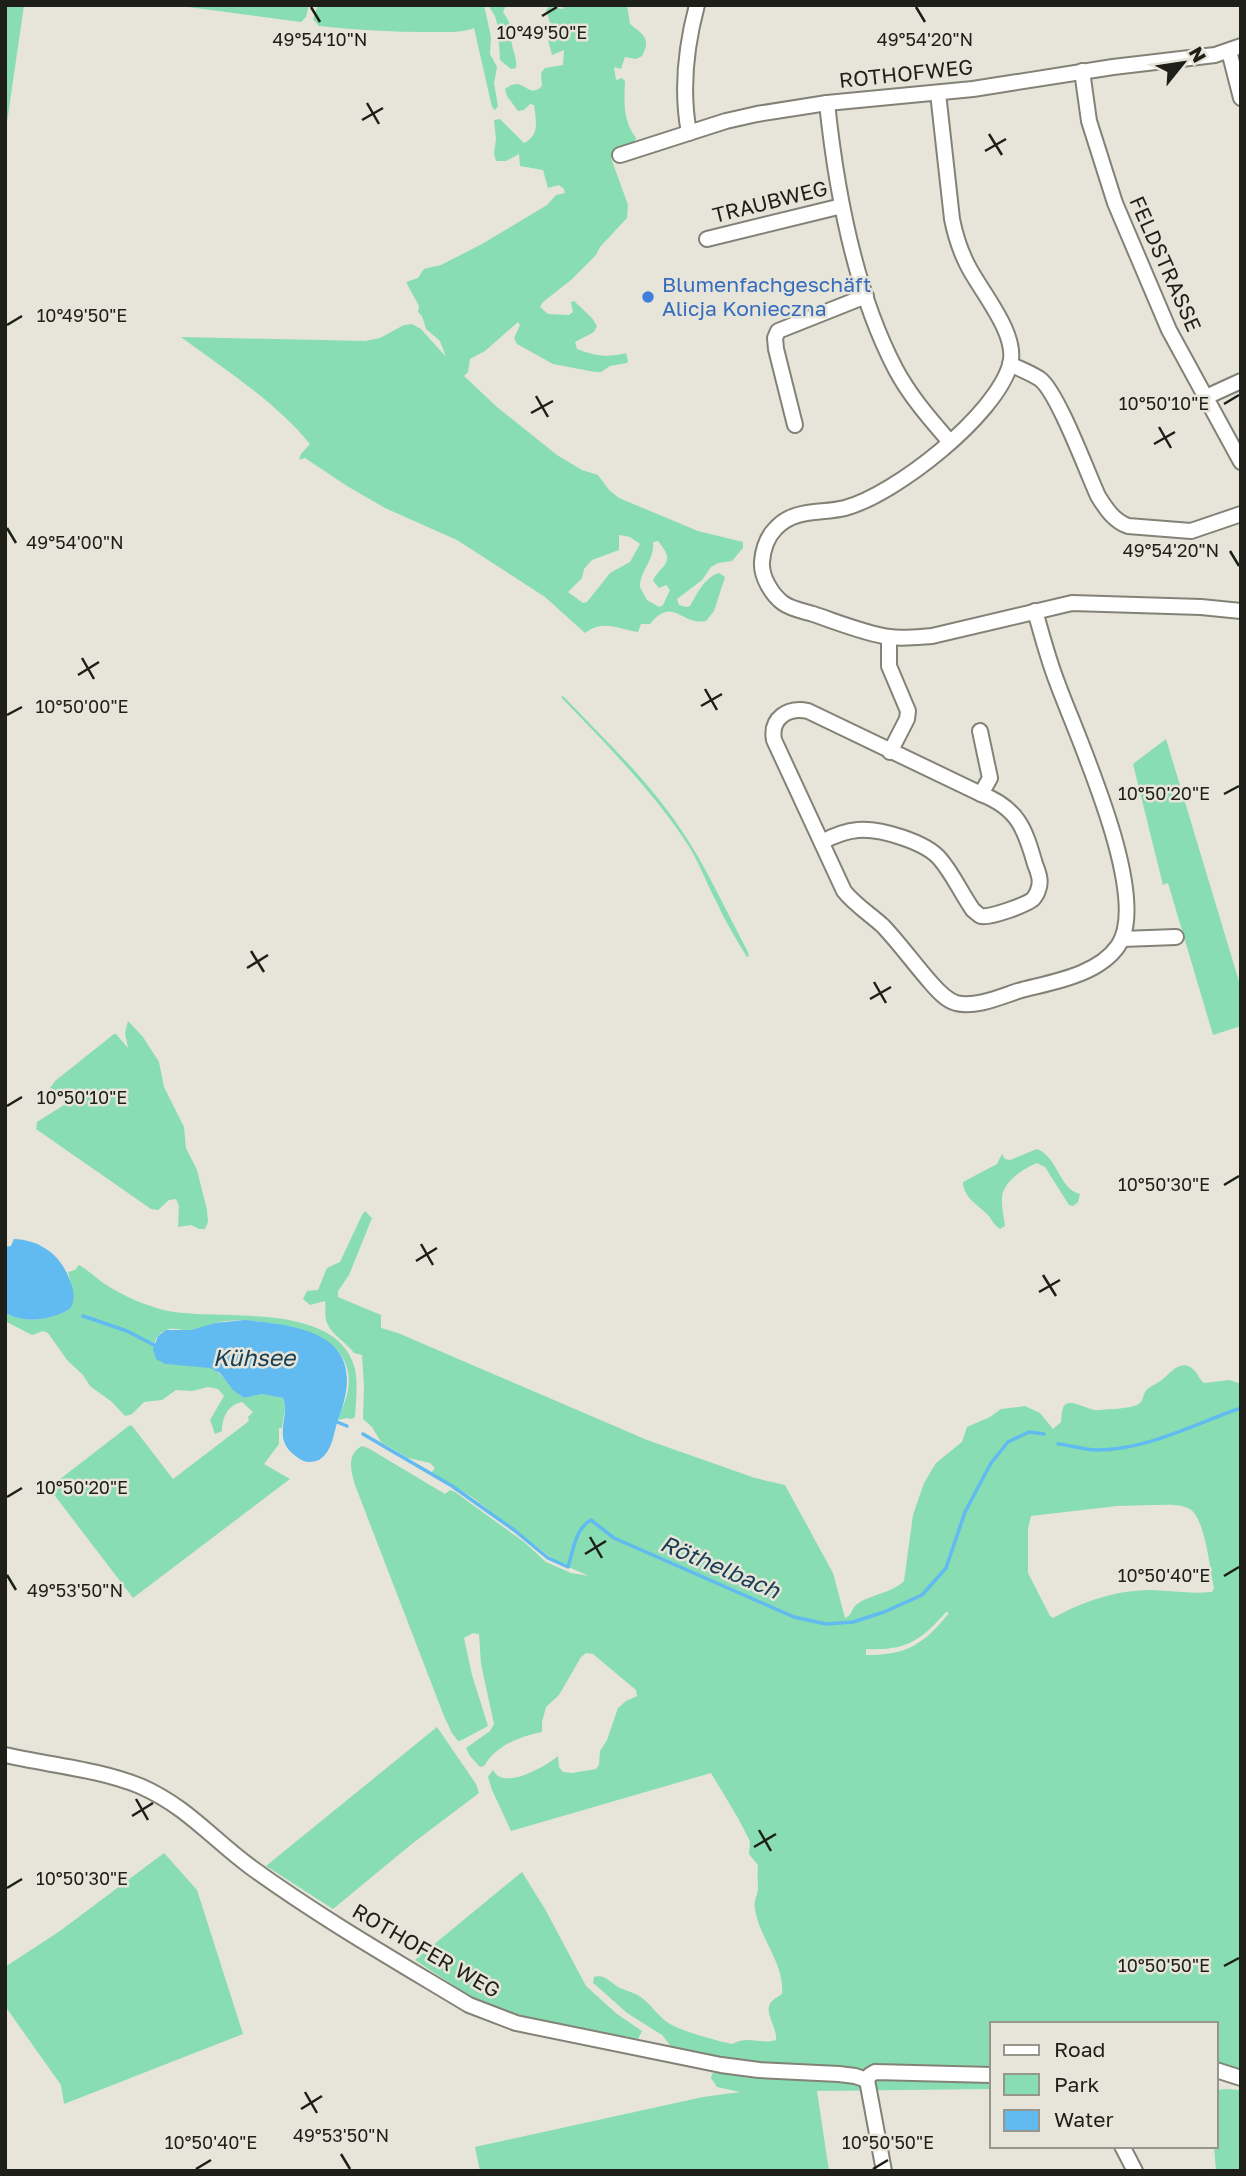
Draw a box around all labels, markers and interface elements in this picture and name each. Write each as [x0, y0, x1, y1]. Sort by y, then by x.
text: 10°49'50"E [497, 21, 587, 43]
text: 49°54'10"N [273, 28, 367, 50]
text: 49°54'20"N [877, 28, 973, 50]
north arrow [1148, 28, 1218, 98]
text: N [1185, 42, 1212, 66]
street label: ROTHOFWEG [838, 53, 974, 93]
street label: TRAUBWEG [710, 174, 830, 228]
street label: FELDSTRASSE [1124, 192, 1207, 336]
place label: Blumenfachgeschäft Alicja Konieczna [662, 271, 871, 321]
marker: Blumenfachgeschäft Alicja Konieczna [640, 289, 656, 305]
text: 10°49'50"E [37, 304, 127, 326]
text: 10°50'10"E [1119, 392, 1209, 414]
text: 49°54'00"N [26, 531, 124, 553]
text: 49°54'20"N [1123, 539, 1219, 561]
text: 10°50'00"E [36, 695, 128, 717]
text: 10°50'20"E [1118, 782, 1210, 804]
text: 10°50'10"E [37, 1086, 127, 1108]
text: 10°50'30"E [1118, 1173, 1210, 1195]
water label: Kühsee [213, 1343, 297, 1371]
text: 10°50'20"E [36, 1476, 128, 1498]
water label: Röthelbach [656, 1528, 785, 1604]
text: 10°50'40"E [1118, 1564, 1210, 1586]
text: 49°53'50"N [27, 1579, 123, 1601]
text: 10°50'30"E [36, 1867, 128, 1889]
street label: ROTHOFER WEG [348, 1897, 505, 2003]
text: 10°50'50"E [1118, 1954, 1210, 1976]
legend [990, 2022, 1218, 2148]
text: Road [1054, 2036, 1105, 2062]
text: Park [1054, 2071, 1100, 2097]
text: Water [1054, 2106, 1114, 2132]
text: 49°53'50"N [293, 2124, 389, 2146]
text: 10°50'40"E [165, 2131, 257, 2153]
text: 10°50'50"E [842, 2131, 934, 2153]

